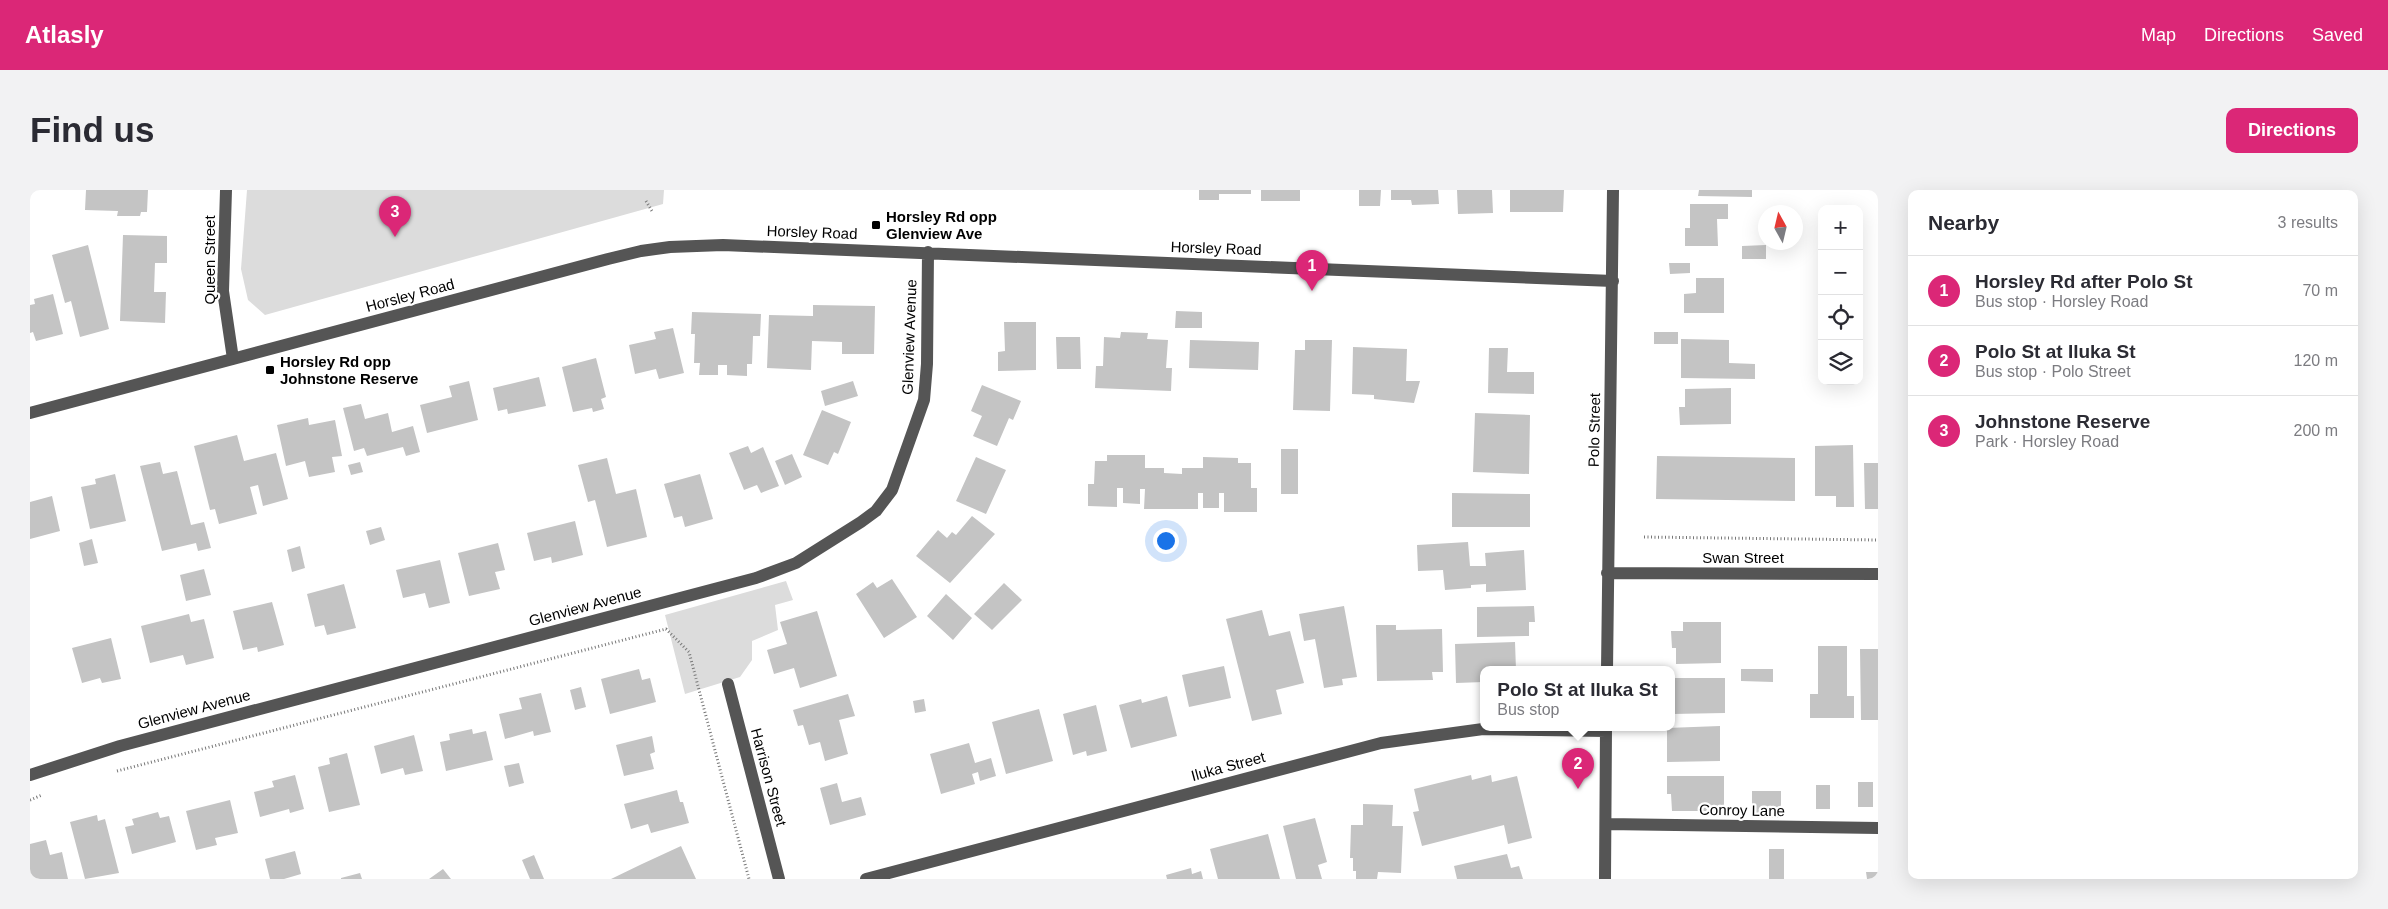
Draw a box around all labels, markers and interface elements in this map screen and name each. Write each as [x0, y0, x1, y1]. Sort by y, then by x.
text: Atlasly [25, 21, 104, 48]
text: Map [2141, 25, 2176, 45]
text: Directions [2204, 25, 2284, 45]
text: Saved [2312, 25, 2363, 45]
button: Directions [2226, 108, 2358, 153]
text: Find us [30, 110, 154, 149]
pin: 3 [379, 196, 411, 237]
north arrow [1758, 205, 1803, 250]
map controls [1818, 205, 1863, 385]
button: + [1818, 205, 1863, 250]
place label: Horsley Rd opp Glenview Ave [886, 208, 997, 242]
text: Nearby [1928, 211, 1999, 234]
text: 3 results [2278, 214, 2338, 231]
street label: Queen Street [201, 215, 218, 305]
marker: Horsley Rd opp Glenview Ave [870, 219, 882, 231]
street label: Horsley Road [766, 222, 858, 242]
street label: Horsley Road [1170, 238, 1262, 258]
pin: 1 [1296, 250, 1328, 291]
button: − [1818, 250, 1863, 295]
text: Horsley Rd after Polo St [1975, 271, 2193, 292]
street label: Horsley Road [364, 275, 456, 315]
street label: Glenview Avenue [898, 279, 920, 395]
text: 1 [1940, 282, 1948, 299]
text: 70 m [2302, 282, 2338, 299]
text: Bus stop · Horsley Road [1975, 293, 2148, 310]
button: locate [1818, 295, 1863, 340]
button: layers [1818, 340, 1863, 385]
text: Polo St at Iluka St [1975, 341, 2135, 362]
text: 2 [1940, 352, 1948, 369]
text: 120 m [2294, 352, 2338, 369]
place label: Horsley Rd opp Johnstone Reserve [280, 353, 418, 387]
text: Bus stop · Polo Street [1975, 363, 2131, 380]
marker: Horsley Rd opp Johnstone Reserve [264, 364, 276, 376]
street label: Polo Street [1585, 392, 1603, 467]
text: Johnstone Reserve [1975, 411, 2150, 432]
text: 3 [1940, 422, 1948, 439]
text: 200 m [2294, 422, 2338, 439]
text: Park · Horsley Road [1975, 433, 2119, 450]
your location [1153, 528, 1179, 554]
street label: Swan Street [1702, 549, 1785, 566]
street label: Glenview Avenue [527, 583, 643, 629]
popup [1480, 666, 1675, 731]
text: Polo St at Iluka St [1497, 679, 1658, 700]
street label: Glenview Avenue [136, 686, 252, 732]
text: Bus stop [1497, 701, 1560, 718]
street label: Harrison Street [748, 726, 790, 829]
street label: Iluka Street [1189, 748, 1268, 784]
pin: 2 [1562, 748, 1594, 789]
street label: Conroy Lane [1699, 801, 1785, 819]

